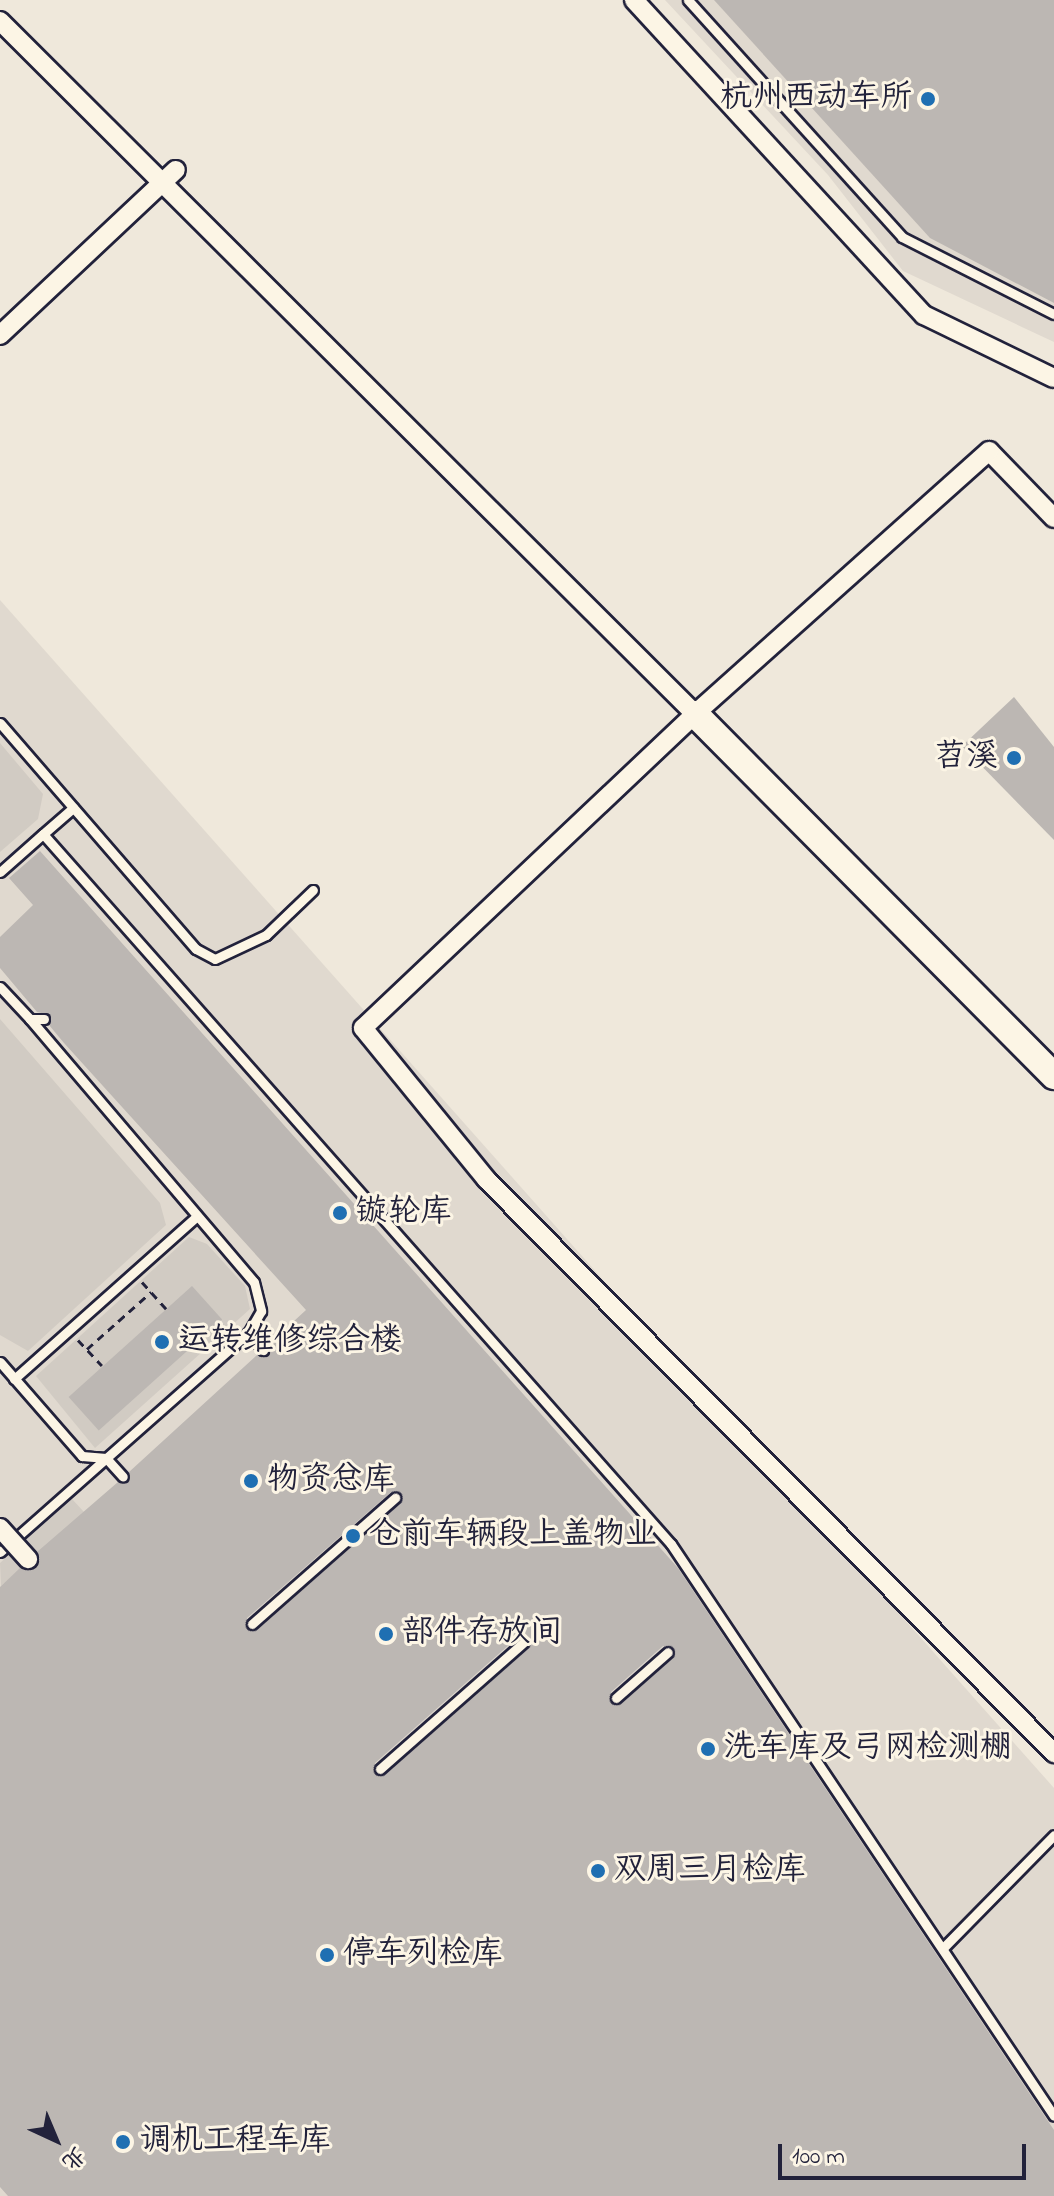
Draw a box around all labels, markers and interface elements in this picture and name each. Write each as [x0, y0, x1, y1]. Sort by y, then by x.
place label: 杭州西动车所 [720, 80, 912, 118]
marker: 杭州西动车所 [919, 90, 937, 108]
place label: 苕溪 [934, 739, 998, 777]
marker: 苕溪 [1005, 749, 1023, 767]
place label: 镟轮库 [356, 1194, 452, 1232]
marker: 镟轮库 [331, 1204, 349, 1222]
place label: 运转维修综合楼 [178, 1323, 402, 1361]
marker: 运转维修综合楼 [153, 1333, 171, 1351]
place label: 物资总库 [267, 1462, 395, 1500]
marker: 物资总库 [242, 1472, 260, 1490]
place label: 仓前车辆段上盖物业 [369, 1517, 657, 1555]
marker: 仓前车辆段上盖物业 [344, 1527, 362, 1545]
place label: 部件存放间 [402, 1615, 562, 1653]
marker: 部件存放间 [377, 1625, 395, 1643]
place label: 洗车库及弓网检测棚 [724, 1730, 1012, 1768]
marker: 洗车库及弓网检测棚 [699, 1740, 717, 1758]
place label: 双周三月检库 [614, 1852, 806, 1890]
marker: 双周三月检库 [589, 1862, 607, 1880]
place label: 停车列检库 [343, 1936, 503, 1974]
marker: 停车列检库 [318, 1946, 336, 1964]
north arrow [16, 2100, 96, 2180]
place label: 调机工程车库 [139, 2123, 331, 2161]
scale bar [782, 2128, 1030, 2178]
marker: 调机工程车库 [114, 2133, 132, 2151]
text: 北 [54, 2138, 92, 2176]
text: 100 m [792, 2140, 845, 2175]

